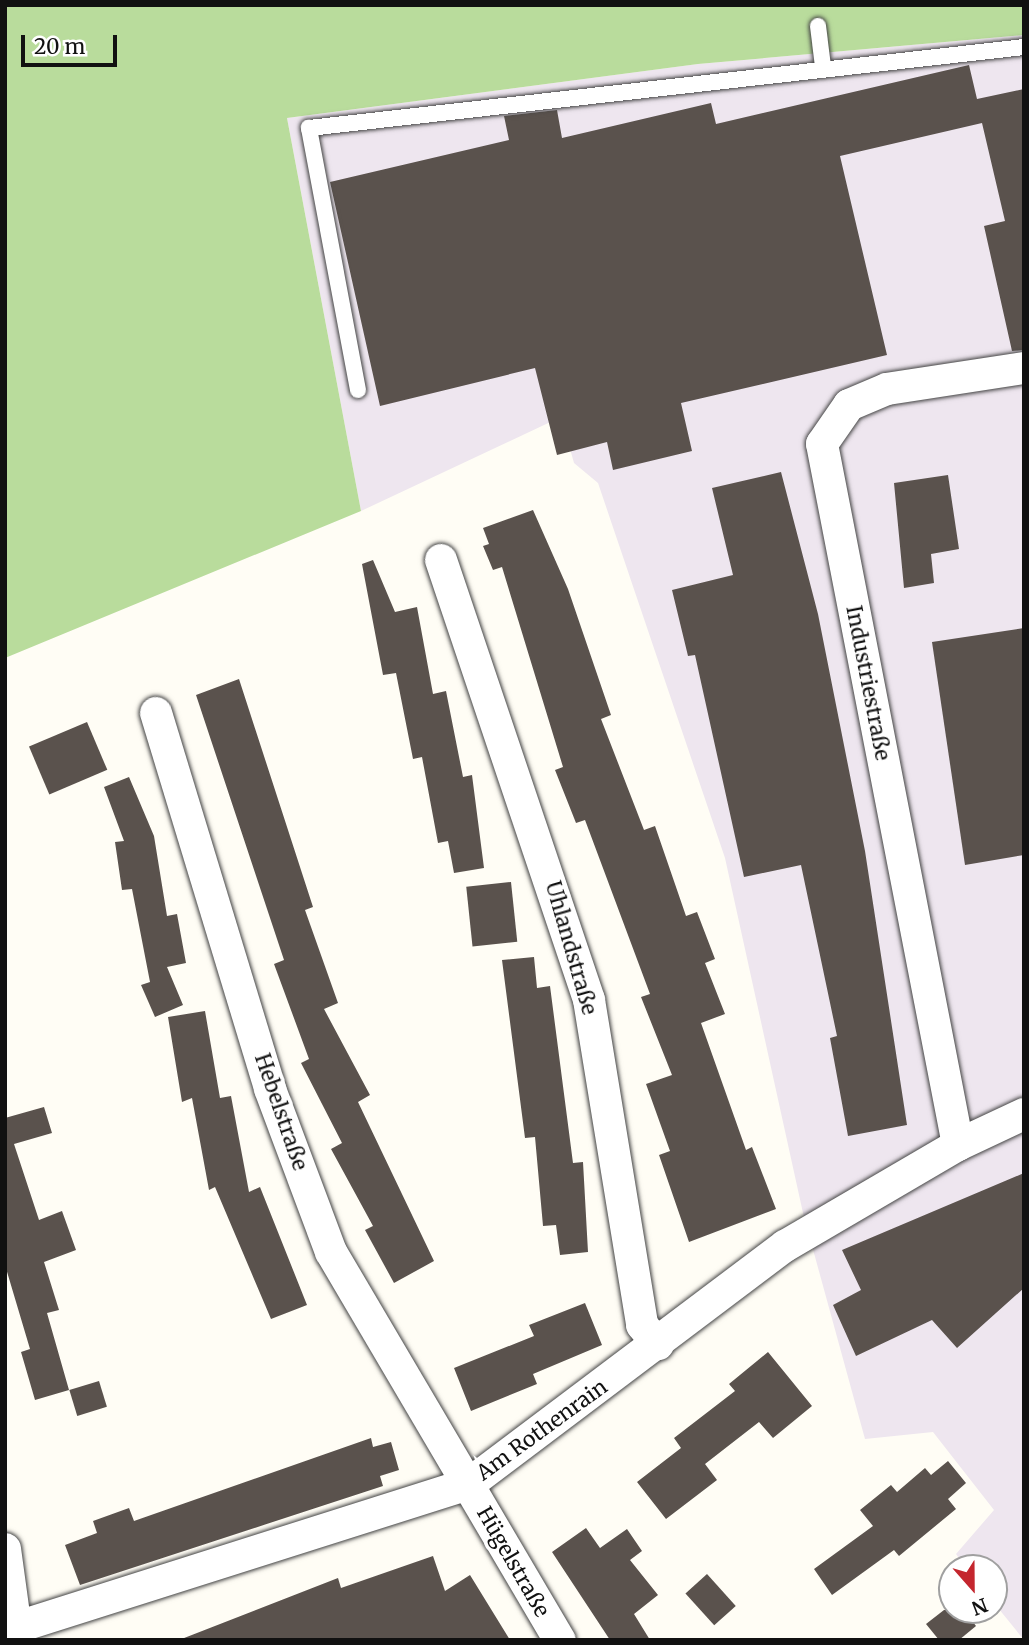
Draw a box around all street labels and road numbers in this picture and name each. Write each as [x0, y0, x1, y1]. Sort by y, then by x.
street label: Industriestraße [841, 603, 895, 763]
street label: Uhlandstraße [540, 878, 602, 1018]
street label: Hebelstraße [249, 1050, 313, 1174]
street label: Am Rothenrain [472, 1374, 612, 1486]
street label: Hügelstraße [471, 1502, 555, 1622]

